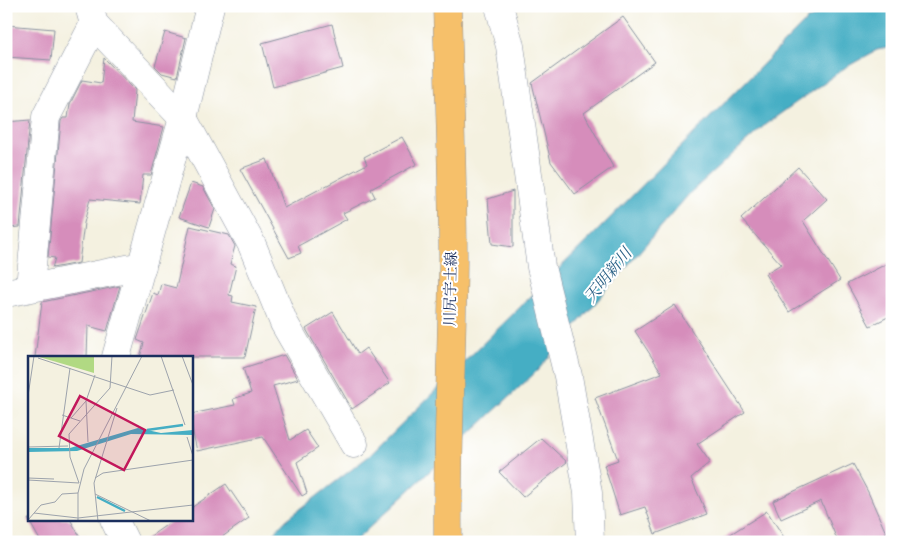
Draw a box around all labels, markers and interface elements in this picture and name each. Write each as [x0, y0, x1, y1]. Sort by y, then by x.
water label: 天明新川 [581, 243, 638, 307]
street label: 川尻宇土線 [441, 251, 461, 327]
inset map [28, 356, 192, 520]

